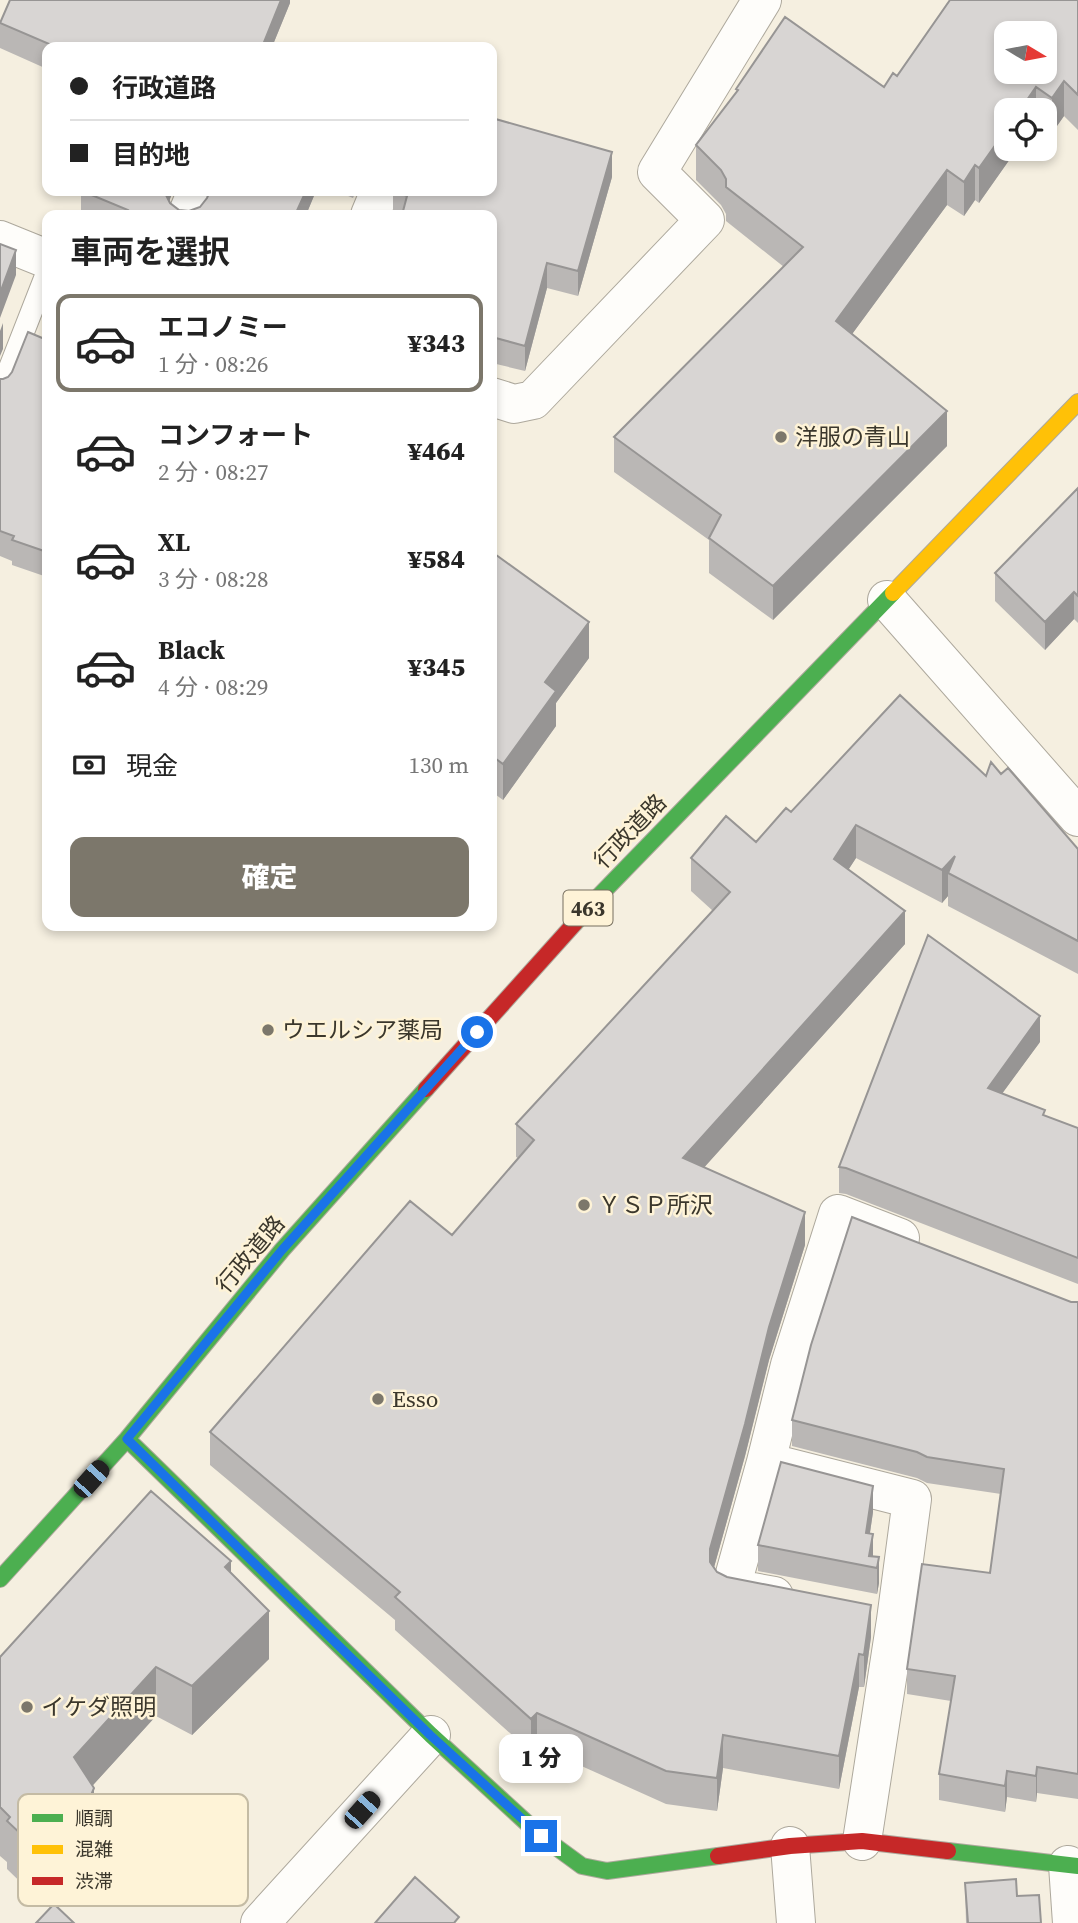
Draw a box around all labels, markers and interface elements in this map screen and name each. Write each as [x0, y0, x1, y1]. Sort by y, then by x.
north arrow [994, 21, 1057, 84]
map controls [994, 21, 1057, 161]
text: 行政道路 [112, 70, 216, 106]
button: locate [994, 98, 1057, 161]
text: 目的地 [112, 137, 190, 173]
text: 車両を選択 [70, 230, 230, 274]
text: エコノミー [158, 309, 288, 345]
icon: car [74, 312, 137, 375]
text: ¥343 [408, 325, 465, 361]
text: 1 分 · 08:26 [158, 348, 268, 380]
text: コンフォート [158, 417, 313, 453]
icon: car [74, 420, 137, 483]
place label: 洋服の青山 [795, 421, 910, 453]
marker: 洋服の青山 [773, 429, 789, 445]
text: ¥464 [408, 433, 465, 469]
text: 2 分 · 08:27 [158, 456, 268, 488]
text: XL [158, 524, 190, 560]
icon: car [74, 528, 137, 591]
text: ¥584 [408, 541, 465, 577]
text: 3 分 · 08:28 [158, 563, 268, 595]
text: Black [158, 632, 225, 668]
icon: car [74, 636, 137, 699]
text: ¥345 [408, 649, 465, 685]
text: 4 分 · 08:29 [158, 671, 268, 703]
icon: cash [70, 746, 108, 784]
text: 現金 [126, 748, 178, 784]
text: 130 m [408, 749, 469, 781]
street label: 行政道路 [587, 787, 673, 875]
button: 確定 [70, 837, 469, 917]
road number: 463 [564, 890, 612, 926]
place label: ウエルシア薬局 [282, 1014, 443, 1046]
route start [461, 1016, 493, 1048]
marker: ウエルシア薬局 [260, 1022, 276, 1038]
place label: ＹＳＰ所沢 [598, 1189, 713, 1221]
marker: ＹＳＰ所沢 [576, 1197, 592, 1213]
street label: 行政道路 [208, 1208, 292, 1300]
place label: Esso [392, 1383, 438, 1415]
marker: Esso [370, 1391, 386, 1407]
car [70, 1456, 113, 1502]
place label: イケダ照明 [41, 1691, 156, 1723]
marker: イケダ照明 [19, 1699, 35, 1715]
callout: 1 分 [499, 1734, 583, 1784]
text: 1 分 [521, 1742, 561, 1774]
car [341, 1787, 384, 1833]
legend [18, 1794, 248, 1906]
text: 順調 [75, 1805, 113, 1831]
route end [525, 1820, 557, 1852]
text: 混雑 [75, 1836, 113, 1862]
text: 渋滞 [75, 1868, 113, 1894]

